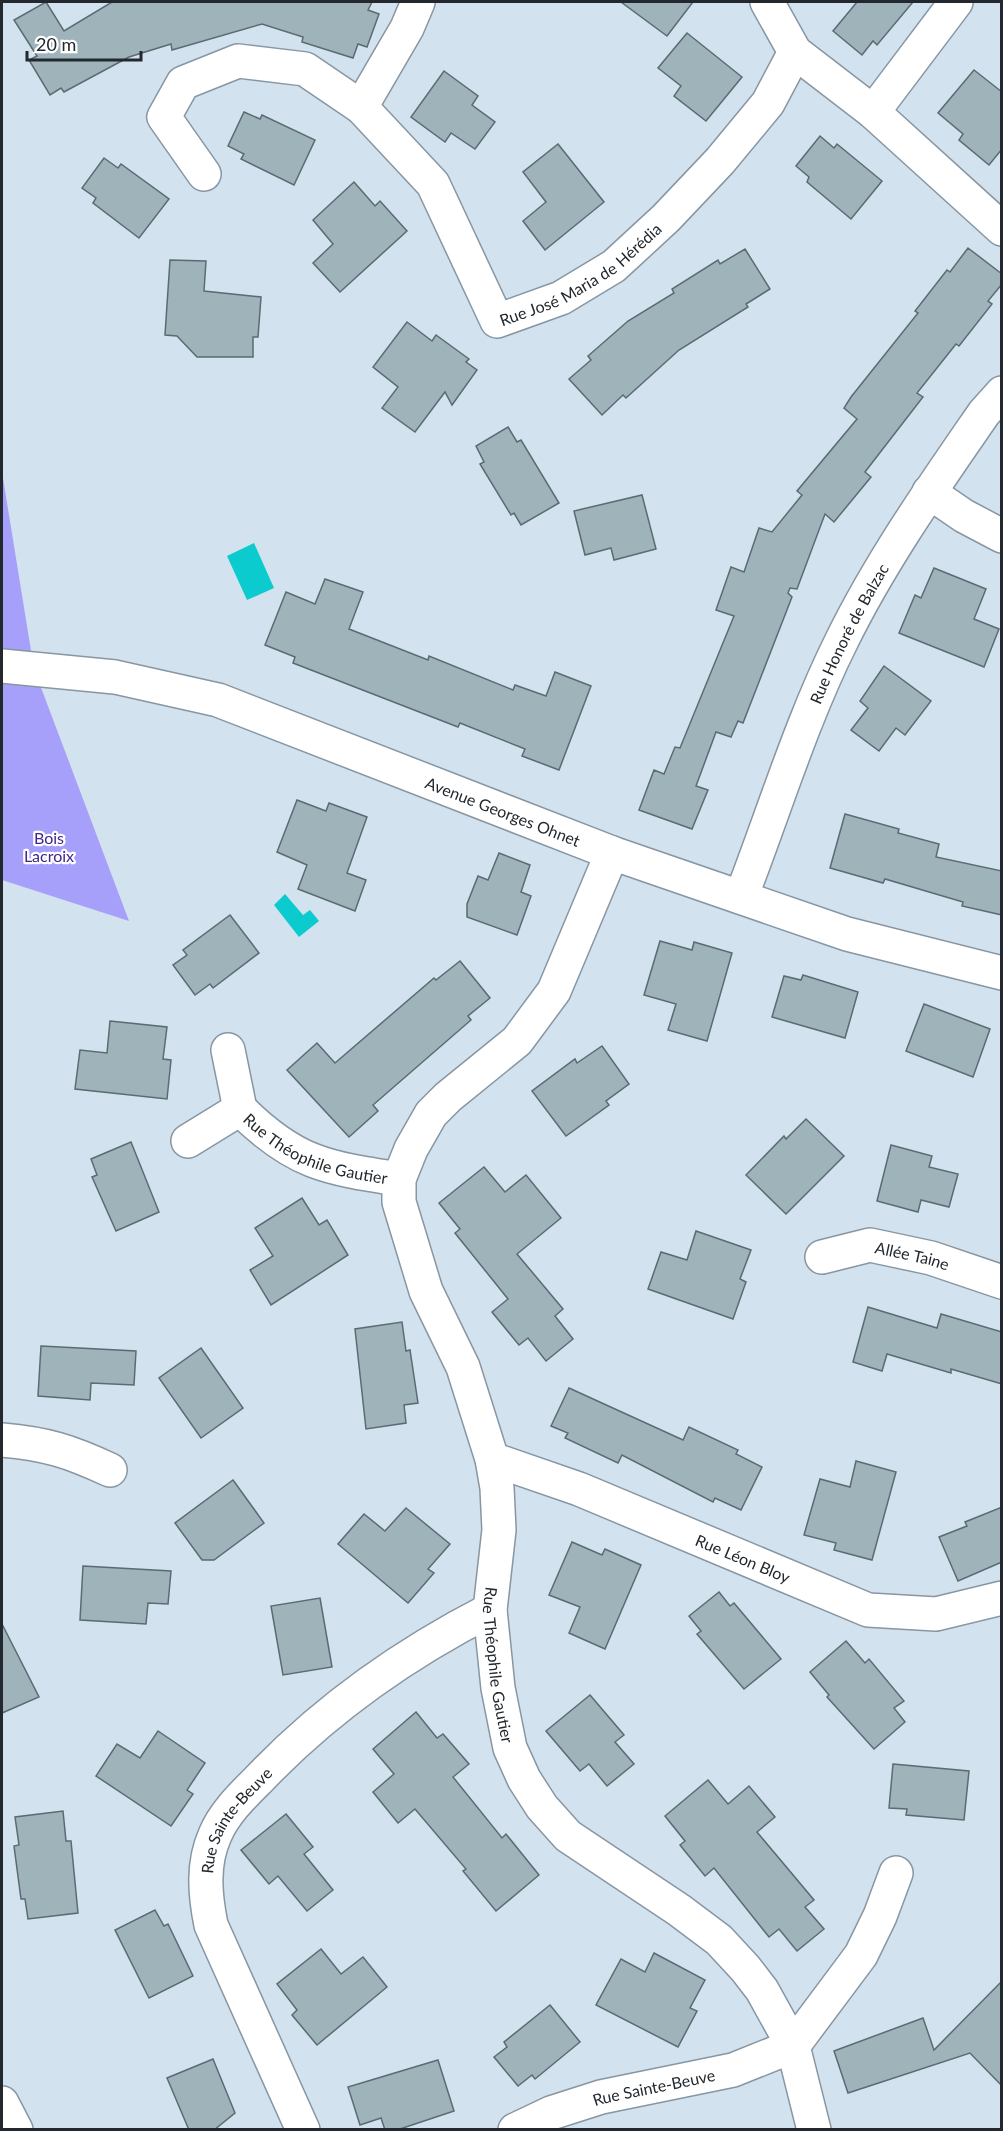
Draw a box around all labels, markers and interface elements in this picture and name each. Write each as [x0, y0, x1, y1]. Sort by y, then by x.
scale bar [27, 24, 141, 62]
text: 20 m [36, 33, 76, 55]
street label: Rue José Maria de Hérédia [497, 218, 664, 329]
street label: Rue Honoré de Balzac [805, 559, 892, 706]
street label: Avenue Georges Ohnet [423, 772, 583, 849]
park label: Bois Lacroix [24, 828, 74, 865]
street label: Rue Théophile Gautier [240, 1109, 389, 1187]
street label: Allée Taine [874, 1237, 952, 1273]
street label: Rue Léon Bloy [693, 1530, 794, 1586]
street label: Rue Théophile Gautier [480, 1586, 518, 1745]
street label: Rue Sainte-Beuve [197, 1763, 275, 1874]
street label: Rue Sainte-Beuve [590, 2064, 717, 2109]

